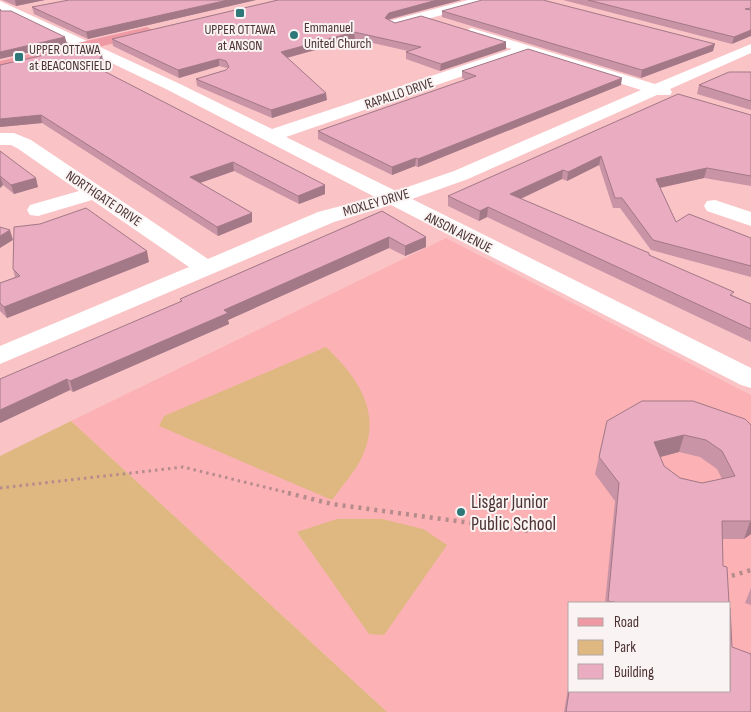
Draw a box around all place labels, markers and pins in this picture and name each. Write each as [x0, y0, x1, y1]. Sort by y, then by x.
marker: UPPER OTTAWA at ANSON [234, 7, 246, 19]
place label: Emmanuel United Church [304, 19, 371, 52]
place label: UPPER OTTAWA at ANSON [204, 21, 277, 54]
marker: Emmanuel United Church [288, 29, 300, 41]
place label: UPPER OTTAWA at BEACONSFIELD [29, 41, 112, 74]
marker: UPPER OTTAWA at BEACONSFIELD [13, 51, 25, 63]
place label: Lisgar Junior Public School [471, 491, 556, 536]
marker: Lisgar Junior Public School [455, 506, 467, 518]

